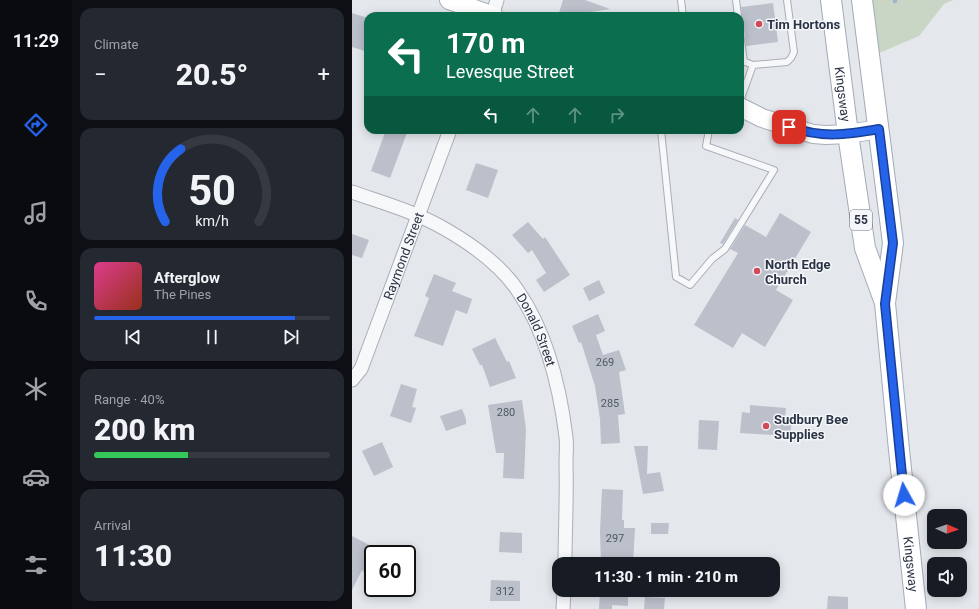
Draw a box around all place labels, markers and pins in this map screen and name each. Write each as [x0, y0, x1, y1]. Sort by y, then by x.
place label: Tim Hortons [767, 17, 840, 32]
marker: Tim Hortons [754, 19, 764, 29]
pin [772, 110, 806, 144]
place label: North Edge Church [765, 257, 830, 287]
marker: North Edge Church [752, 266, 762, 276]
place label: Sudbury Bee Supplies [774, 412, 848, 442]
marker: Sudbury Bee Supplies [761, 421, 771, 431]

